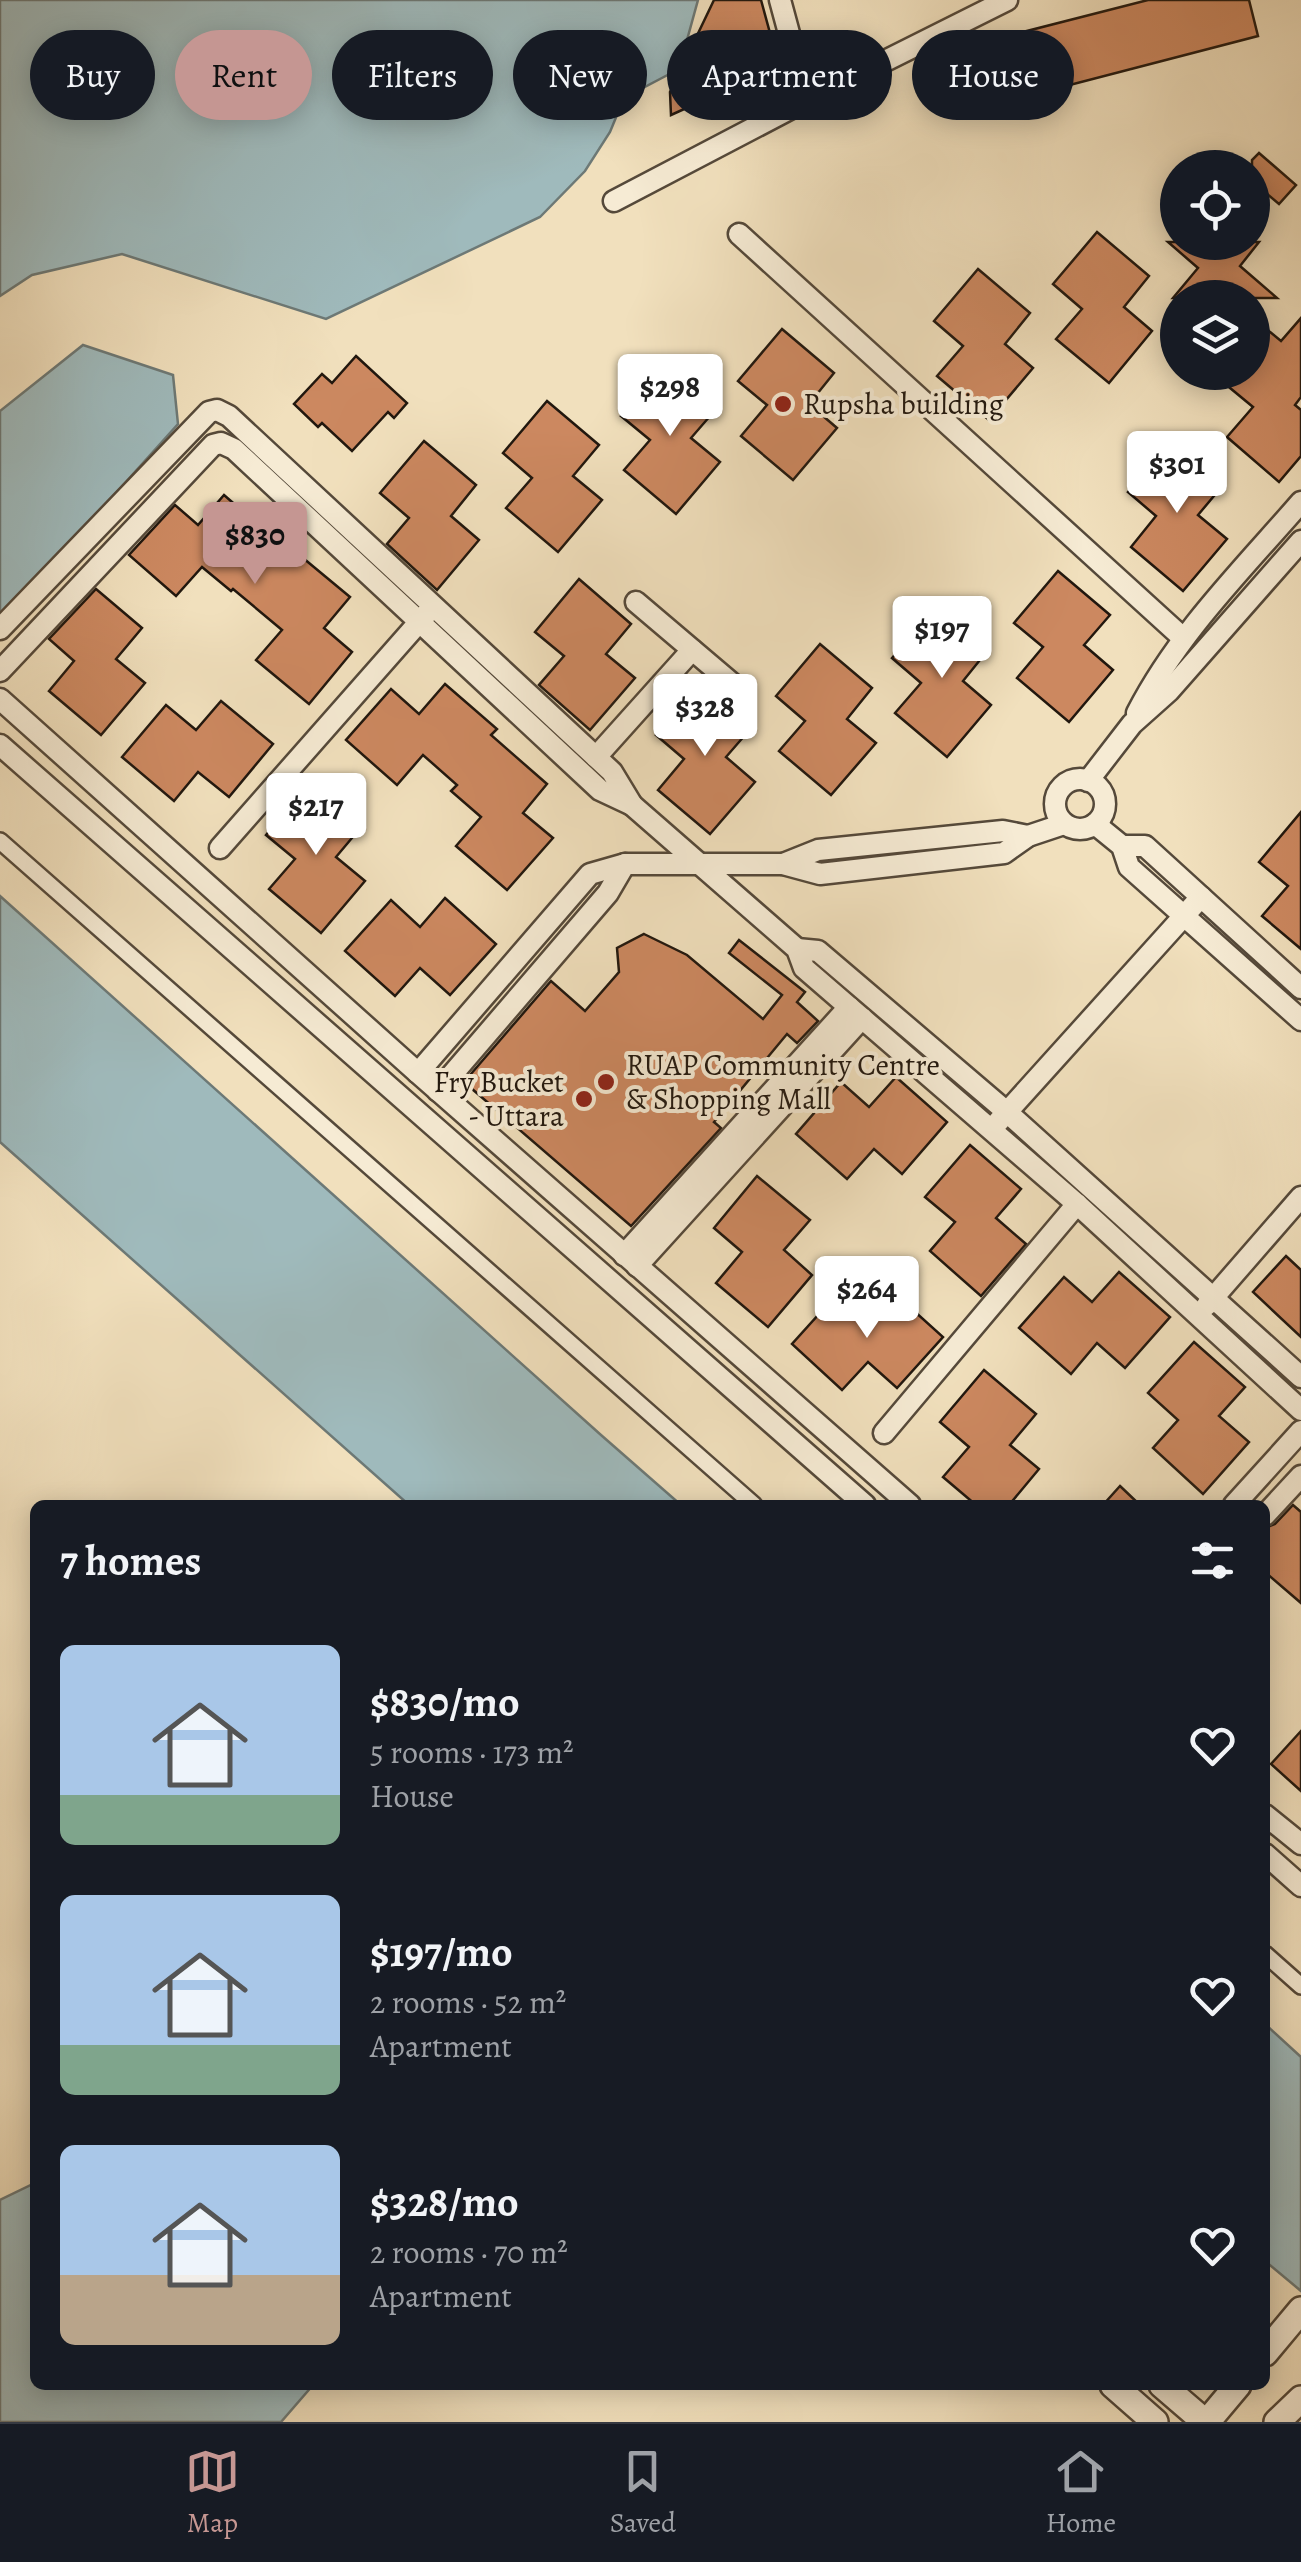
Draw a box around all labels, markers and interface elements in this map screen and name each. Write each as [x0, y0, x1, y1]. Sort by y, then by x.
chip: Buy [30, 30, 155, 120]
chip: Rent [175, 30, 312, 120]
chip: Filters [332, 30, 493, 120]
chip: New [513, 30, 647, 120]
chip: Apartment [667, 30, 892, 120]
chip: House [912, 30, 1074, 120]
map controls [1160, 150, 1270, 390]
button: locate [1160, 150, 1270, 260]
button: layers [1160, 280, 1270, 390]
pin: $298 [611, 354, 729, 439]
text: $298 [640, 364, 700, 408]
place label: Rupsha building [803, 384, 1004, 424]
marker: Rupsha building [772, 393, 794, 415]
pin: $301 [1118, 431, 1236, 516]
text: $301 [1149, 441, 1205, 485]
pin: $830 [196, 502, 314, 587]
text: $830 [225, 512, 285, 556]
pin: $197 [883, 596, 1001, 681]
text: $197 [915, 606, 969, 650]
pin: $328 [646, 674, 764, 759]
text: $328 [675, 684, 735, 728]
pin: $217 [257, 773, 375, 858]
text: $217 [288, 783, 344, 827]
place label: RUAP Community Centre & Shopping Mall [626, 1045, 940, 1119]
place label: Fry Bucket - Uttara [433, 1062, 564, 1136]
marker: RUAP Community Centre & Shopping Mall [595, 1071, 617, 1093]
marker: Fry Bucket - Uttara [573, 1088, 595, 1110]
pin: $264 [808, 1256, 926, 1341]
text: $264 [837, 1266, 897, 1310]
text: 7 homes [60, 1532, 201, 1589]
icon: filters [1185, 1533, 1240, 1588]
text: $830/mo [370, 1673, 520, 1730]
icon: home [140, 1685, 260, 1805]
icon: heart [1185, 1718, 1240, 1773]
text: 5 rooms · 173 m² [370, 1730, 574, 1774]
text: House [370, 1774, 454, 1818]
text: $197/mo [370, 1923, 513, 1980]
icon: home [140, 1935, 260, 2055]
icon: heart [1185, 1968, 1240, 2023]
text: 2 rooms · 52 m² [370, 1980, 566, 2024]
text: Apartment [370, 2024, 512, 2068]
text: $328/mo [370, 2173, 519, 2230]
icon: home [140, 2185, 260, 2305]
icon: heart [1185, 2218, 1240, 2273]
text: 2 rooms · 70 m² [370, 2230, 568, 2274]
text: Apartment [370, 2274, 512, 2318]
tab: Map [185, 2444, 240, 2542]
tab: Saved [610, 2444, 676, 2542]
tab: Home [1046, 2444, 1116, 2542]

